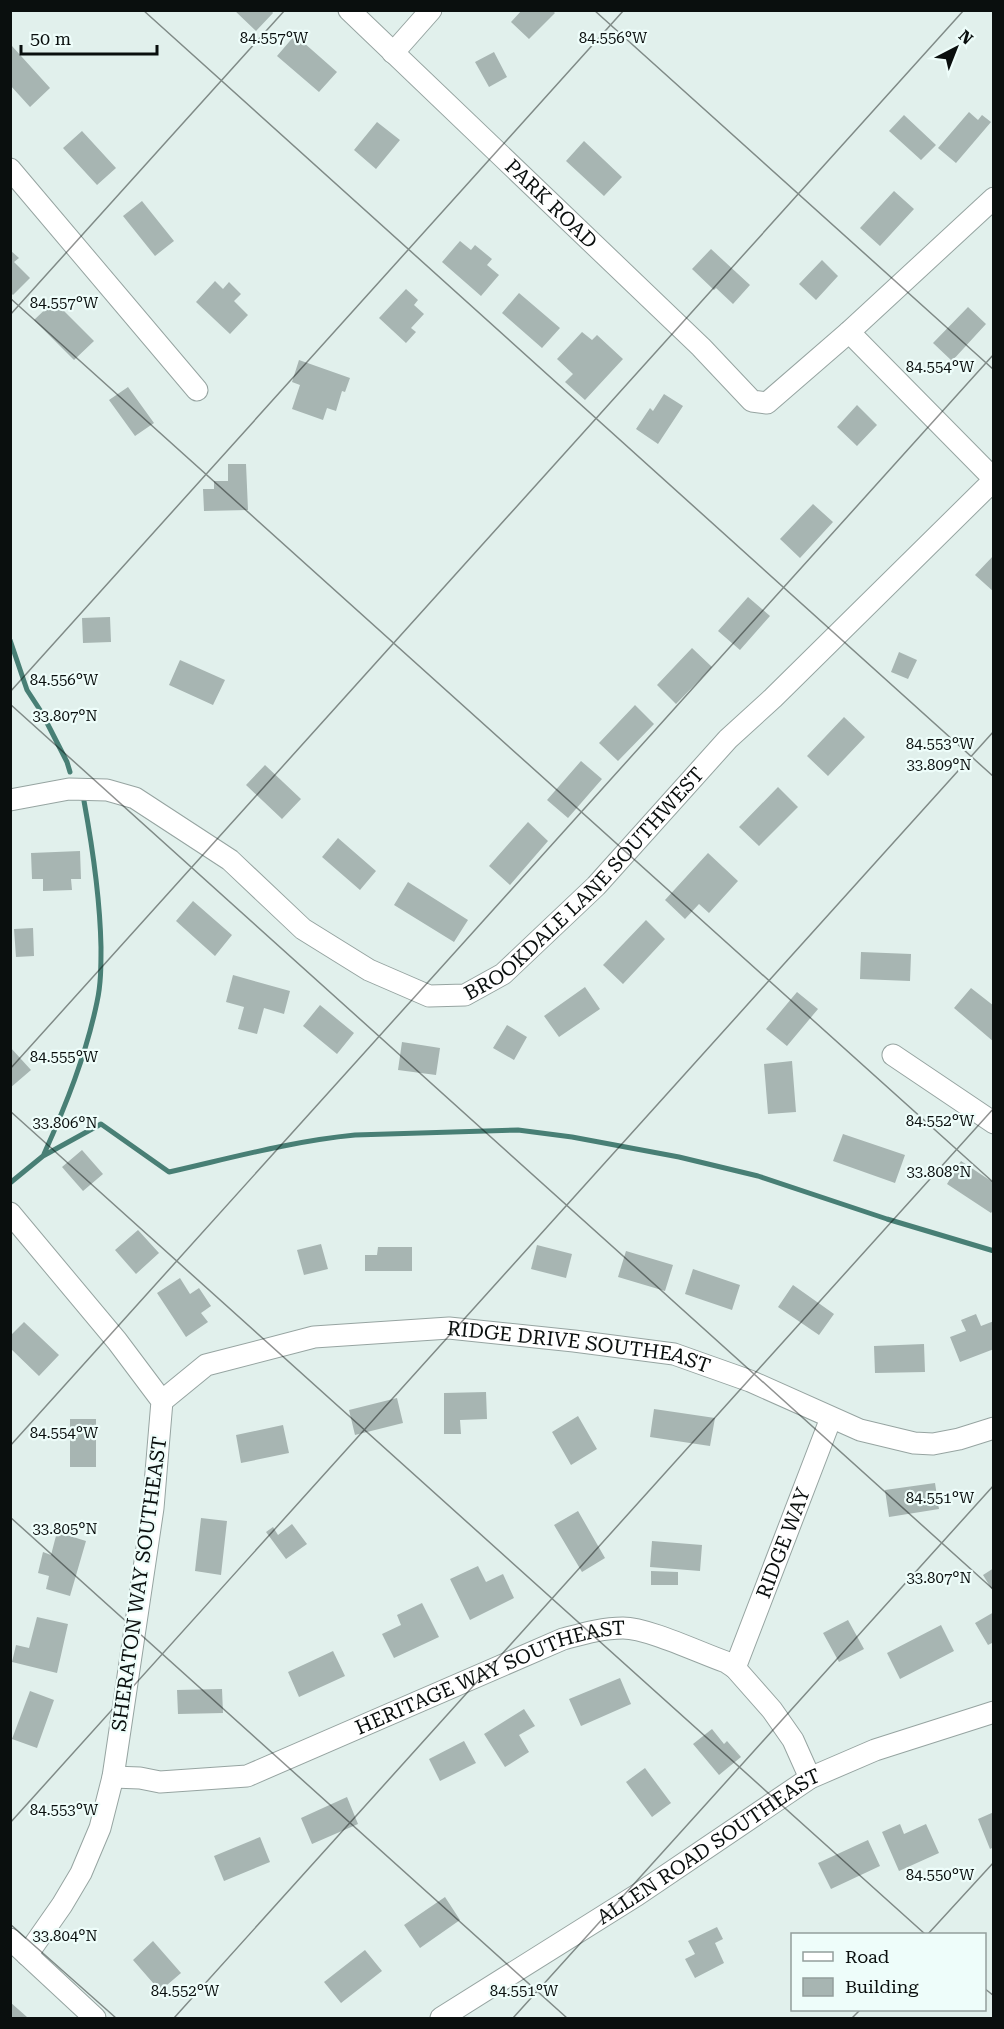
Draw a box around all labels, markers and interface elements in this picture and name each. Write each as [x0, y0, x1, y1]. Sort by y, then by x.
scale bar [21, 18, 158, 56]
north arrow [926, 18, 986, 78]
text: N [955, 26, 977, 48]
text: 50 m [30, 28, 71, 49]
text: 84.557°W [240, 29, 309, 47]
text: 84.556°W [579, 29, 648, 47]
street label: PARK ROAD [500, 154, 602, 253]
text: 84.557°W [30, 294, 99, 312]
text: 84.554°W [906, 358, 975, 376]
text: 84.556°W [30, 671, 99, 689]
text: 33.807°N [32, 707, 98, 725]
text: 84.553°W [906, 735, 975, 753]
text: 33.809°N [906, 756, 972, 774]
street label: BROOKDALE LANE SOUTHWEST [460, 762, 709, 1005]
text: 84.555°W [30, 1048, 99, 1066]
text: 84.552°W [906, 1112, 975, 1130]
text: 33.806°N [32, 1114, 98, 1132]
text: 33.808°N [906, 1163, 972, 1181]
street label: RIDGE DRIVE SOUTHEAST [446, 1316, 714, 1378]
text: 84.554°W [30, 1424, 99, 1442]
street label: SHERATON WAY SOUTHEAST [106, 1435, 172, 1733]
street label: RIDGE WAY [751, 1484, 815, 1602]
text: 84.551°W [906, 1489, 975, 1507]
text: 33.805°N [32, 1520, 98, 1538]
text: 33.807°N [906, 1569, 972, 1587]
street label: HERITAGE WAY SOUTHEAST [351, 1616, 626, 1740]
street label: ALLEN ROAD SOUTHEAST [592, 1763, 823, 1929]
text: 84.553°W [30, 1801, 99, 1819]
text: 84.550°W [906, 1866, 975, 1884]
text: 33.804°N [32, 1927, 98, 1945]
legend [791, 1933, 986, 2011]
text: Road [845, 1946, 890, 1967]
text: Building [845, 1976, 919, 1997]
text: 84.552°W [151, 1982, 220, 2000]
text: 84.551°W [490, 1982, 559, 2000]

